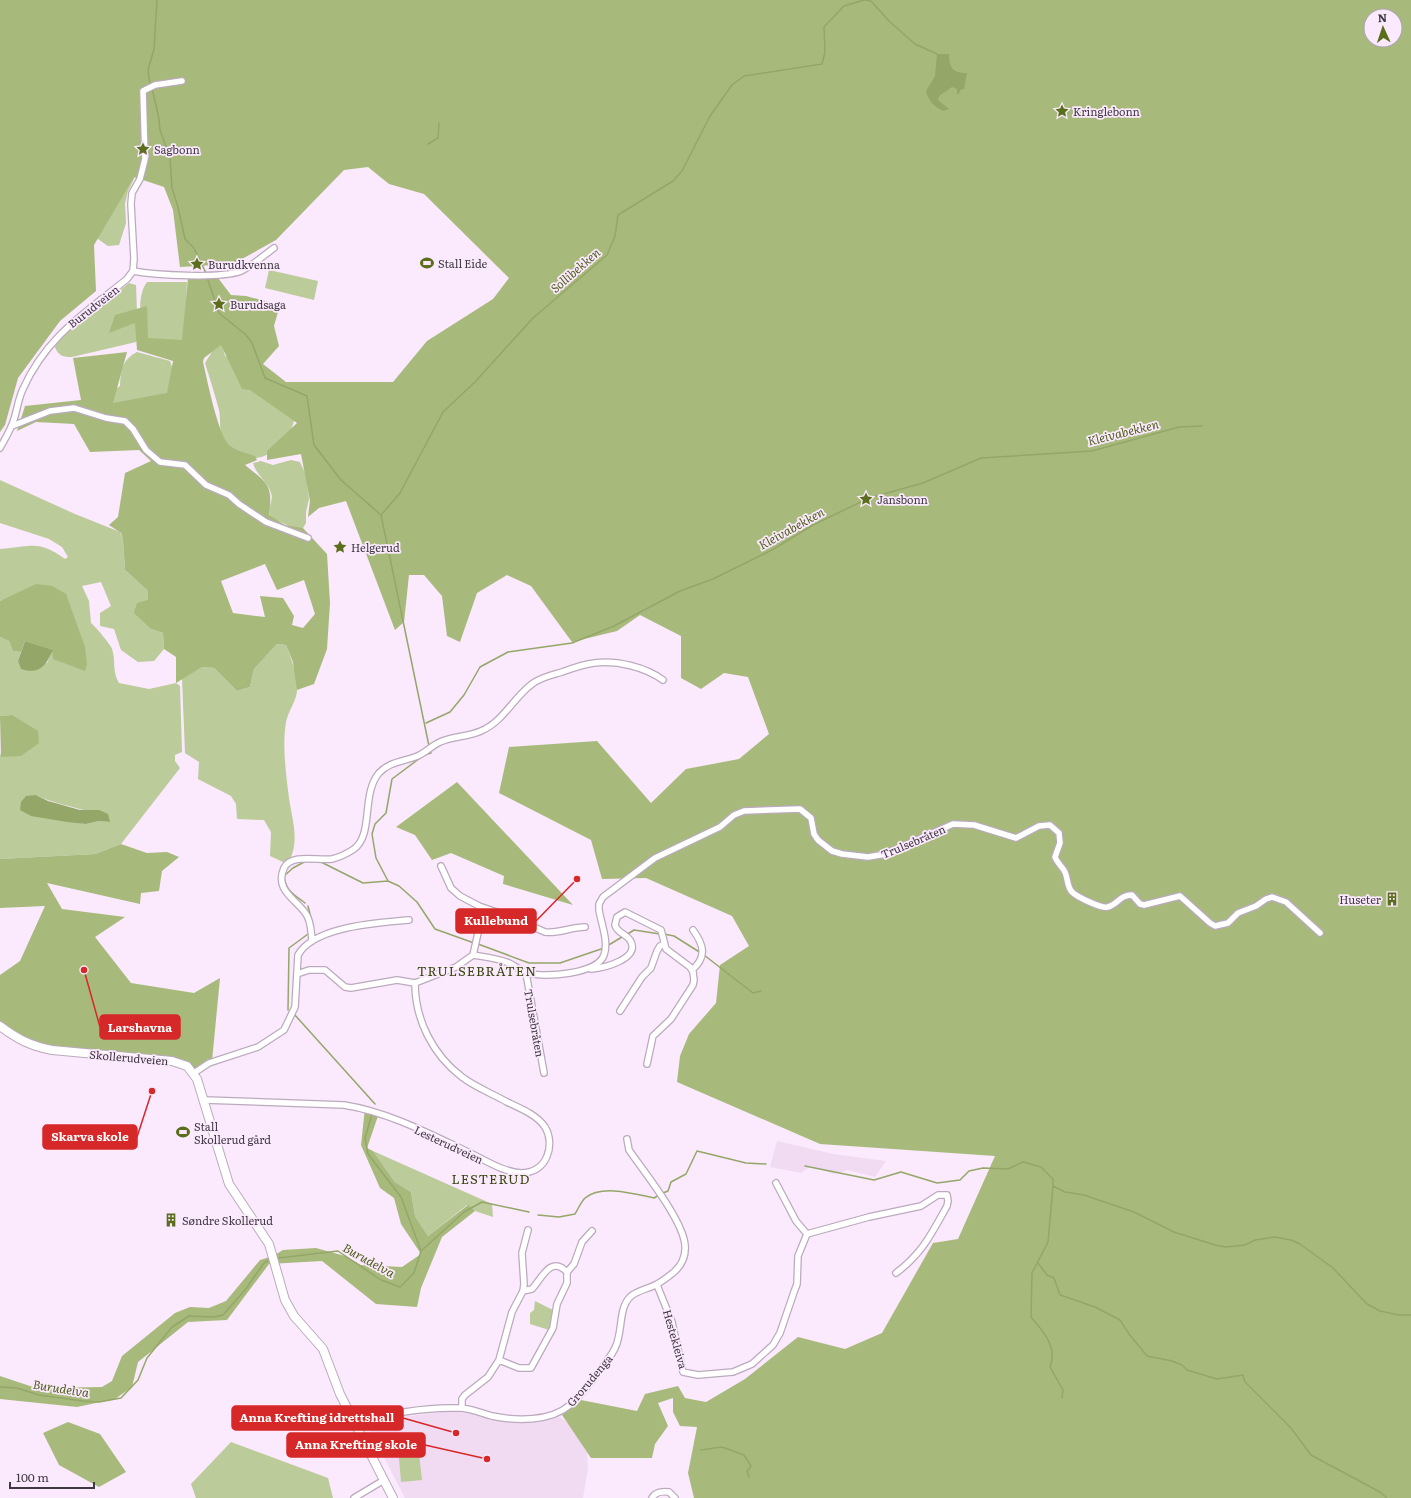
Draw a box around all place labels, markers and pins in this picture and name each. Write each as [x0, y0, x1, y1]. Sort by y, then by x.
place icon: Kringlebonn [1054, 103, 1070, 119]
place label: Kringlebonn [1073, 103, 1140, 119]
place icon: Sagbonn [135, 141, 151, 157]
place label: Sagbonn [154, 141, 200, 157]
sports icon: Stall Eide [419, 255, 435, 271]
place label: Stall Eide [438, 255, 488, 271]
place icon: Burudkvenna [189, 256, 205, 272]
place label: Burudkvenna [208, 256, 280, 272]
place icon: Burudsaga [211, 296, 227, 312]
place label: Burudsaga [230, 296, 286, 312]
place icon: Jansbonn [858, 491, 874, 507]
place label: Jansbonn [877, 491, 928, 507]
place icon: Helgerud [332, 539, 348, 555]
place label: Helgerud [351, 539, 400, 555]
place label: Huseter [1339, 891, 1382, 907]
building icon: Huseter [1384, 891, 1400, 907]
callout: Kullebund [456, 909, 536, 933]
callout: Larshavna [100, 1015, 180, 1039]
place label: Stall Skollerud gård [194, 1118, 271, 1147]
sports icon: Stall Skollerud gård [175, 1124, 191, 1140]
callout: Skarva skole [43, 1125, 137, 1149]
building icon: Søndre Skollerud [163, 1212, 179, 1228]
place label: Søndre Skollerud [182, 1212, 273, 1228]
callout: Anna Krefting idrettshall [232, 1406, 403, 1430]
callout: Anna Krefting skole [287, 1433, 425, 1457]

